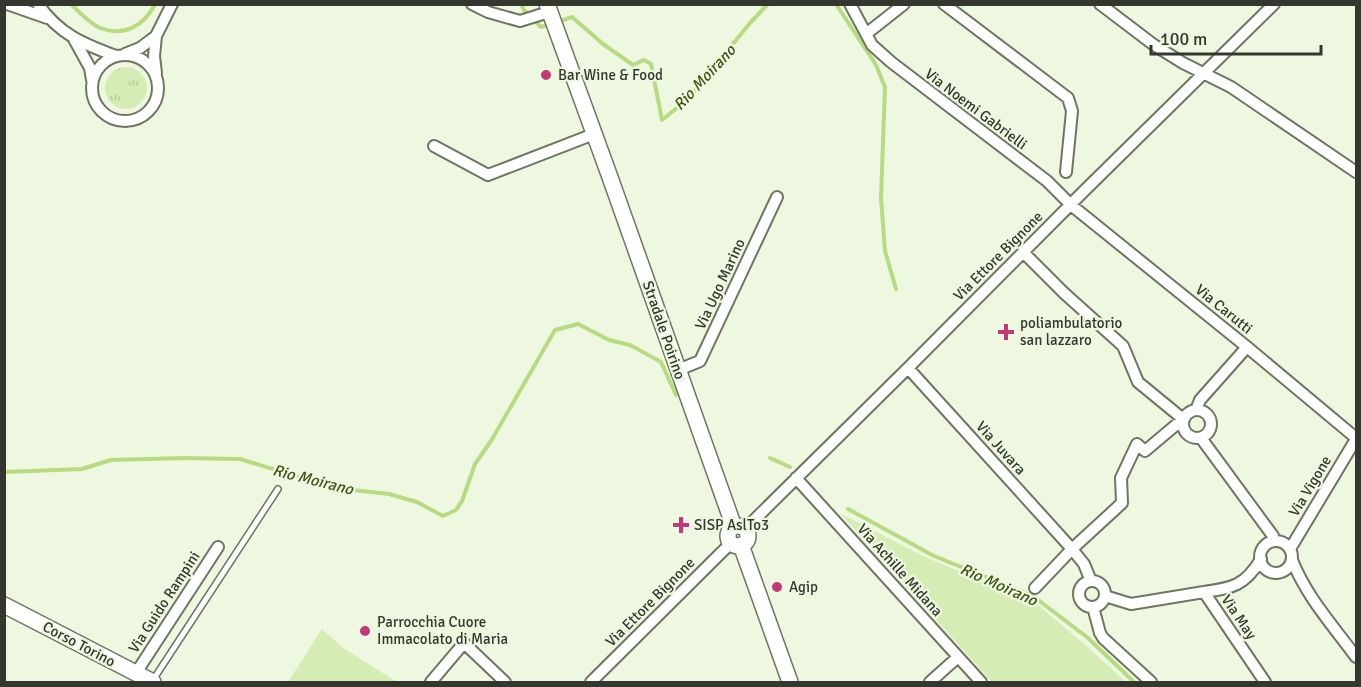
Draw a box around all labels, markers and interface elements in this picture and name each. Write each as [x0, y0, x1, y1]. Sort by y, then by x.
scale bar [1151, 18, 1320, 56]
text: 100 m [1160, 28, 1207, 50]
water label: Rio Moirano [669, 40, 741, 115]
street label: Via Noemi Gabrielli [921, 65, 1031, 153]
place label: Bar Wine & Food [558, 66, 663, 84]
marker: Bar Wine & Food [539, 68, 553, 82]
street label: Via Ettore Bignone [950, 208, 1046, 304]
street label: Via Ugo Marino [691, 236, 749, 332]
street label: Stradale Poirino [639, 278, 689, 382]
street label: Via Carutti [1192, 280, 1256, 338]
place label: poliambulatorio san lazzaro [1020, 314, 1122, 349]
marker: poliambulatorio san lazzaro [997, 323, 1015, 341]
street label: Via Juvara [972, 417, 1030, 479]
street label: Via Vigone [1285, 452, 1335, 520]
water label: Rio Moirano [270, 460, 356, 500]
marker: SISP AslTo3 [672, 516, 690, 534]
place label: SISP AslTo3 [694, 516, 769, 534]
street label: Via Achille Midana [854, 520, 946, 620]
street label: Via Guido Rampini [125, 548, 203, 656]
street label: Via Ettore Bignone [602, 554, 698, 650]
water label: Rio Moirano [957, 559, 1041, 611]
place label: Agip [789, 578, 818, 596]
marker: Agip [770, 580, 784, 594]
street label: Via May [1218, 591, 1260, 643]
place label: Parrocchia Cuore Immacolato di Maria [377, 613, 508, 648]
street label: Corso Torino [40, 617, 119, 671]
marker: Parrocchia Cuore Immacolato di Maria [358, 624, 372, 638]

